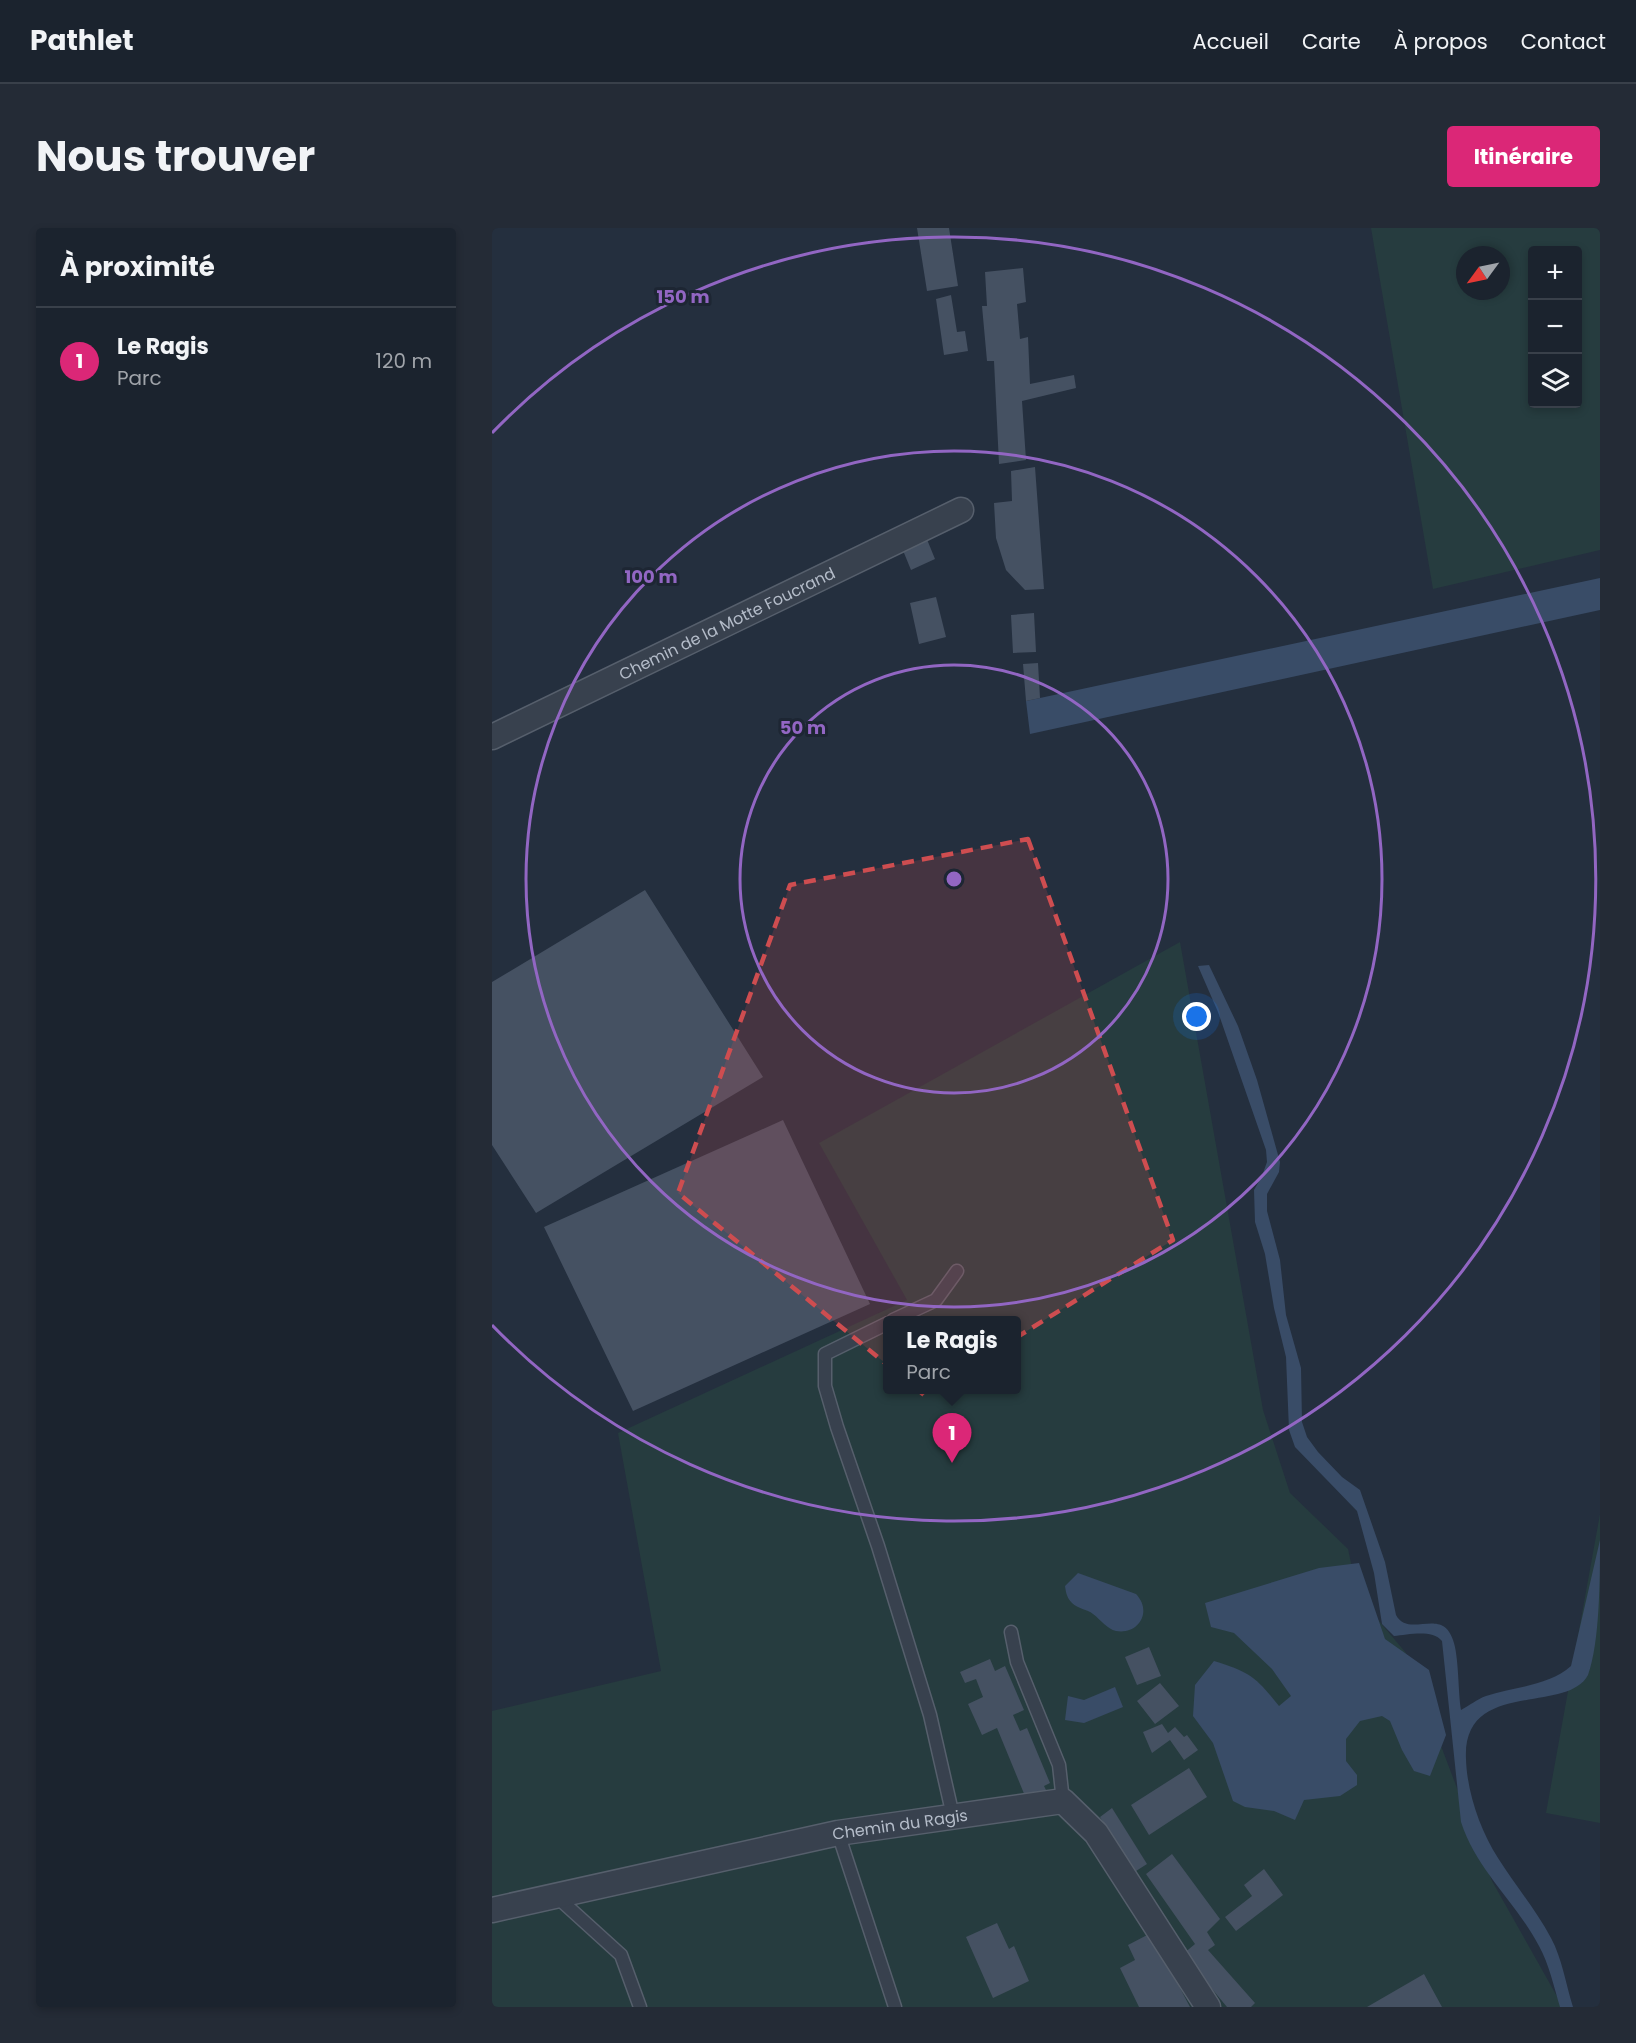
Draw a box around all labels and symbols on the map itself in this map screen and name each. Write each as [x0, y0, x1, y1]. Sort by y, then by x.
north arrow [1456, 246, 1510, 300]
text: 150 m [656, 284, 710, 309]
street label: Chemin de la Motte Foucrand [615, 561, 839, 685]
text: 100 m [624, 564, 678, 589]
text: 50 m [780, 715, 826, 740]
centre of rings [944, 869, 964, 889]
your location [1182, 1002, 1211, 1031]
pin: 1 [932, 1414, 972, 1463]
street label: Chemin du Ragis [831, 1803, 969, 1845]

